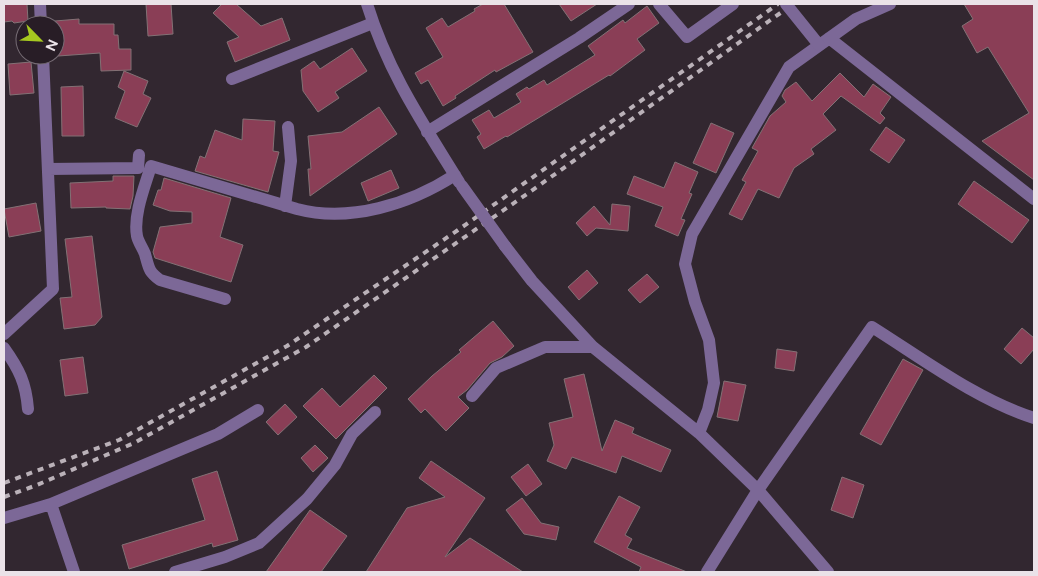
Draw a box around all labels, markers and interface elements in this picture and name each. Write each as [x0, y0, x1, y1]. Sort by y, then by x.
north arrow [15, 15, 65, 65]
text: N [41, 37, 61, 53]

